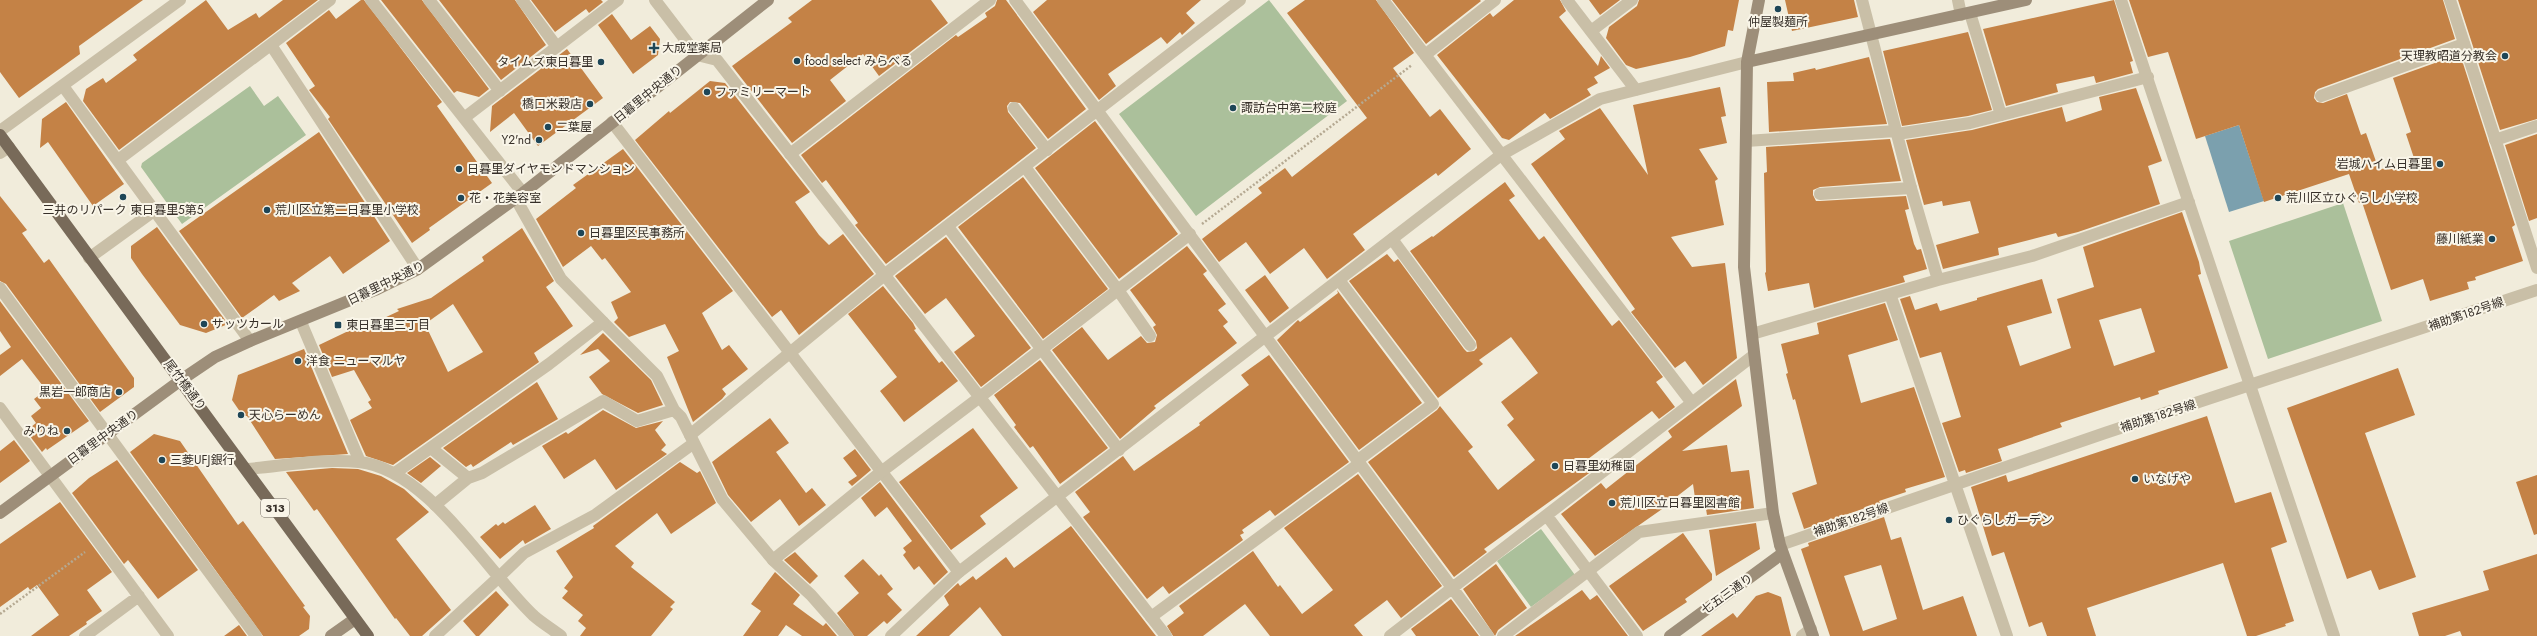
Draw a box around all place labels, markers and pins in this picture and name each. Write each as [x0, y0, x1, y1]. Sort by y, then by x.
marker: 仲屋製麺所 [1773, 4, 1783, 14]
place label: 仲屋製麺所 [1748, 13, 1808, 31]
place label: 大成堂薬局 [662, 39, 722, 57]
marker: 大成堂薬局 [649, 43, 659, 53]
place label: 天理教昭道分教会 [2401, 47, 2497, 65]
marker: 天理教昭道分教会 [2500, 51, 2510, 61]
place label: food select みらべる [805, 52, 912, 70]
place label: タイムズ東日暮里 [497, 53, 593, 71]
marker: food select みらべる [792, 56, 802, 66]
marker: タイムズ東日暮里 [596, 57, 606, 67]
place label: ファミリーマート [715, 83, 811, 101]
marker: ファミリーマート [702, 87, 712, 97]
place label: 橋口米穀店 [522, 95, 582, 113]
marker: 橋口米穀店 [585, 99, 595, 109]
place label: 諏訪台中第二校庭 [1241, 99, 1337, 117]
marker: 諏訪台中第二校庭 [1228, 103, 1238, 113]
place label: 二葉屋 [556, 118, 592, 136]
marker: 二葉屋 [543, 122, 553, 132]
place label: Y2'nd [501, 131, 531, 149]
marker: Y2'nd [534, 135, 544, 145]
place label: 岩城ハイム日暮里 [2336, 155, 2432, 173]
marker: 岩城ハイム日暮里 [2435, 159, 2445, 169]
place label: 日暮里ダイヤモンドマンション [467, 160, 635, 178]
marker: 日暮里ダイヤモンドマンション [454, 164, 464, 174]
place label: 花・花美容室 [469, 189, 541, 207]
place label: 荒川区立ひぐらし小学校 [2286, 189, 2418, 207]
marker: 三井のリパーク 東日暮里5第5 [118, 192, 128, 202]
marker: 花・花美容室 [456, 193, 466, 203]
marker: 荒川区立ひぐらし小学校 [2273, 193, 2283, 203]
place label: 三井のリパーク 東日暮里5第5 [42, 201, 204, 219]
place label: 荒川区立第二日暮里小学校 [275, 201, 419, 219]
marker: 荒川区立第二日暮里小学校 [262, 205, 272, 215]
place label: 日暮里区民事務所 [589, 224, 685, 242]
marker: 日暮里区民事務所 [576, 228, 586, 238]
place label: 藤川紙業 [2436, 230, 2484, 248]
marker: 藤川紙業 [2487, 234, 2497, 244]
place label: サッツカール [212, 315, 284, 333]
place label: 東日暮里三丁目 [346, 316, 430, 334]
marker: サッツカール [199, 319, 209, 329]
marker: 東日暮里三丁目 [333, 320, 343, 330]
place label: 洋食 ニューマルヤ [306, 352, 406, 370]
marker: 洋食 ニューマルヤ [293, 356, 303, 366]
place label: 黒岩一郎商店 [39, 383, 111, 401]
marker: 黒岩一郎商店 [114, 387, 124, 397]
place label: 天心らーめん [249, 406, 321, 424]
marker: 天心らーめん [236, 410, 246, 420]
place label: みりね [23, 422, 59, 440]
marker: みりね [62, 426, 72, 436]
place label: 三菱UFJ銀行 [170, 451, 234, 469]
marker: 三菱UFJ銀行 [157, 455, 167, 465]
place label: 日暮里幼稚園 [1563, 457, 1635, 475]
marker: 日暮里幼稚園 [1550, 461, 1560, 471]
place label: いなげや [2143, 470, 2191, 488]
marker: いなげや [2130, 474, 2140, 484]
place label: 荒川区立日暮里図書館 [1620, 494, 1740, 512]
marker: 荒川区立日暮里図書館 [1607, 498, 1617, 508]
place label: ひぐらしガーデン [1957, 511, 2053, 529]
marker: ひぐらしガーデン [1944, 515, 1954, 525]

